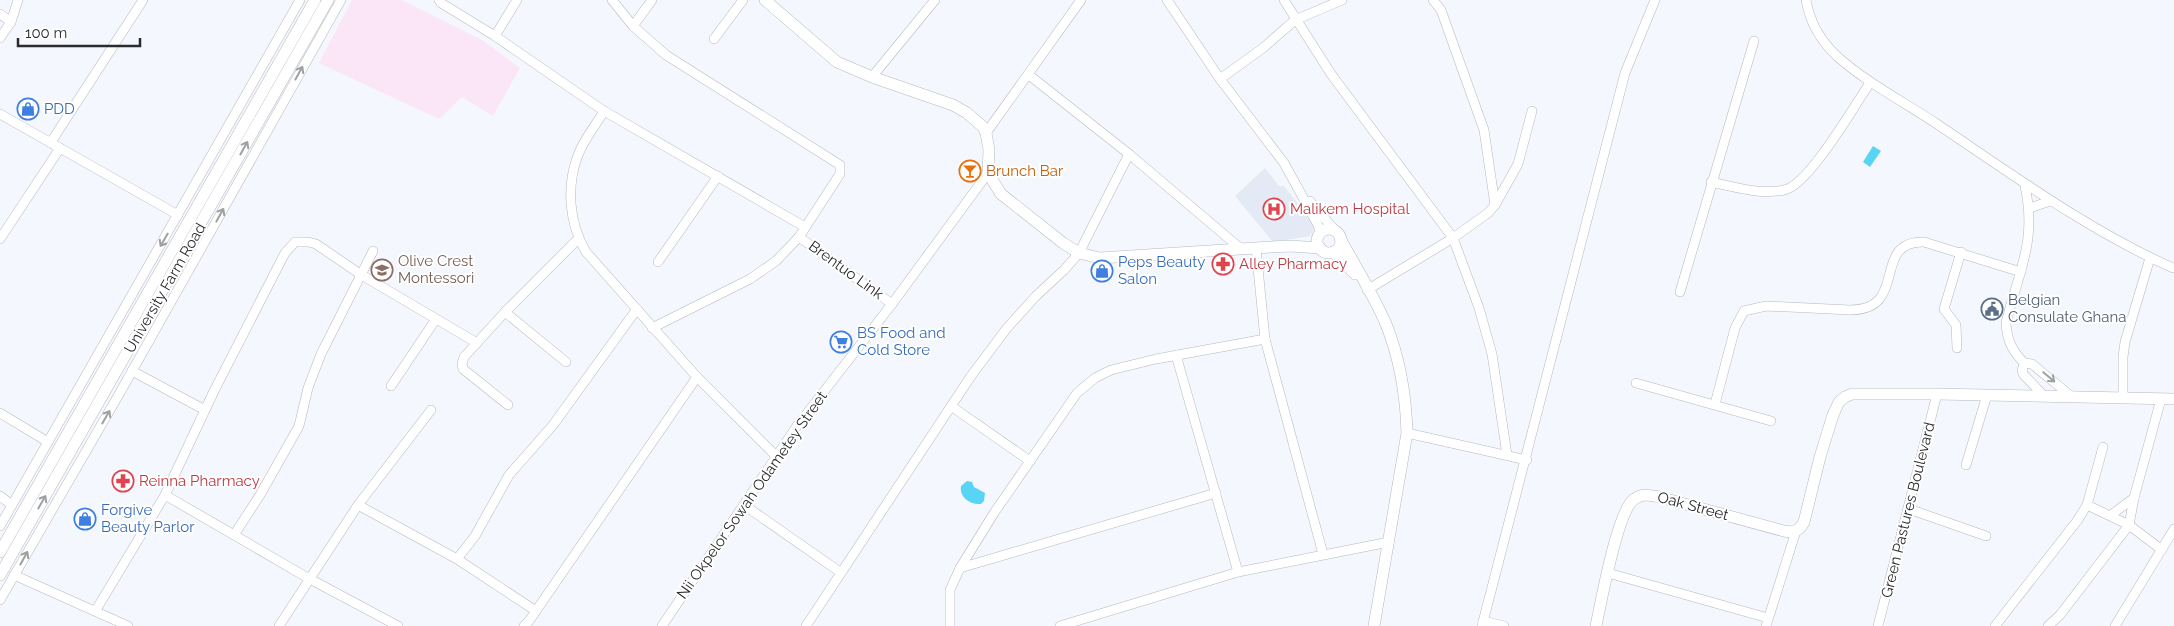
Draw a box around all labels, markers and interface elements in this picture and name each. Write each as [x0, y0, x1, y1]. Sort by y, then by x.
scale bar [18, 15, 140, 47]
text: 100 m [25, 24, 67, 42]
one-way arrow [295, 66, 305, 81]
shop icon: PDD [16, 97, 40, 121]
place label: PDD [44, 100, 75, 118]
one-way arrow [239, 141, 249, 156]
bar icon: Brunch Bar [958, 159, 982, 183]
place label: Brunch Bar [986, 162, 1064, 180]
hospital icon: Malikem Hospital [1262, 197, 1286, 221]
place label: Malikem Hospital [1290, 200, 1410, 218]
one-way arrow [215, 207, 225, 222]
street label: University Farm Road [120, 220, 210, 356]
one-way arrow [158, 233, 168, 247]
street label: Brentuo Link [805, 237, 887, 303]
place label: Olive Crest Montessori [398, 252, 474, 287]
pharmacy icon: Alley Pharmacy [1211, 252, 1235, 276]
place label: Peps Beauty Salon [1118, 253, 1205, 288]
place label: Alley Pharmacy [1239, 255, 1347, 273]
school or university icon: Olive Crest Montessori [370, 258, 394, 282]
shop icon: Peps Beauty Salon [1090, 259, 1114, 283]
place label: Belgian Consulate Ghana [2008, 291, 2126, 326]
public building icon: Belgian Consulate Ghana [1980, 297, 2004, 321]
place label: BS Food and Cold Store [857, 324, 946, 359]
supermarket icon: BS Food and Cold Store [829, 330, 853, 354]
one-way arrow [2042, 372, 2055, 383]
street label: Nii Okpelor Sowah Odametey Street [673, 388, 831, 602]
one-way arrow [101, 411, 111, 425]
street label: Green Pastures Boulevard [1877, 420, 1939, 600]
pharmacy icon: Reinna Pharmacy [111, 469, 135, 493]
place label: Reinna Pharmacy [139, 472, 260, 490]
street label: Oak Street [1656, 488, 1730, 524]
one-way arrow [37, 496, 47, 510]
place label: Forgive Beauty Parlor [101, 501, 195, 536]
shop icon: Forgive Beauty Parlor [73, 507, 97, 531]
one-way arrow [19, 551, 29, 565]

